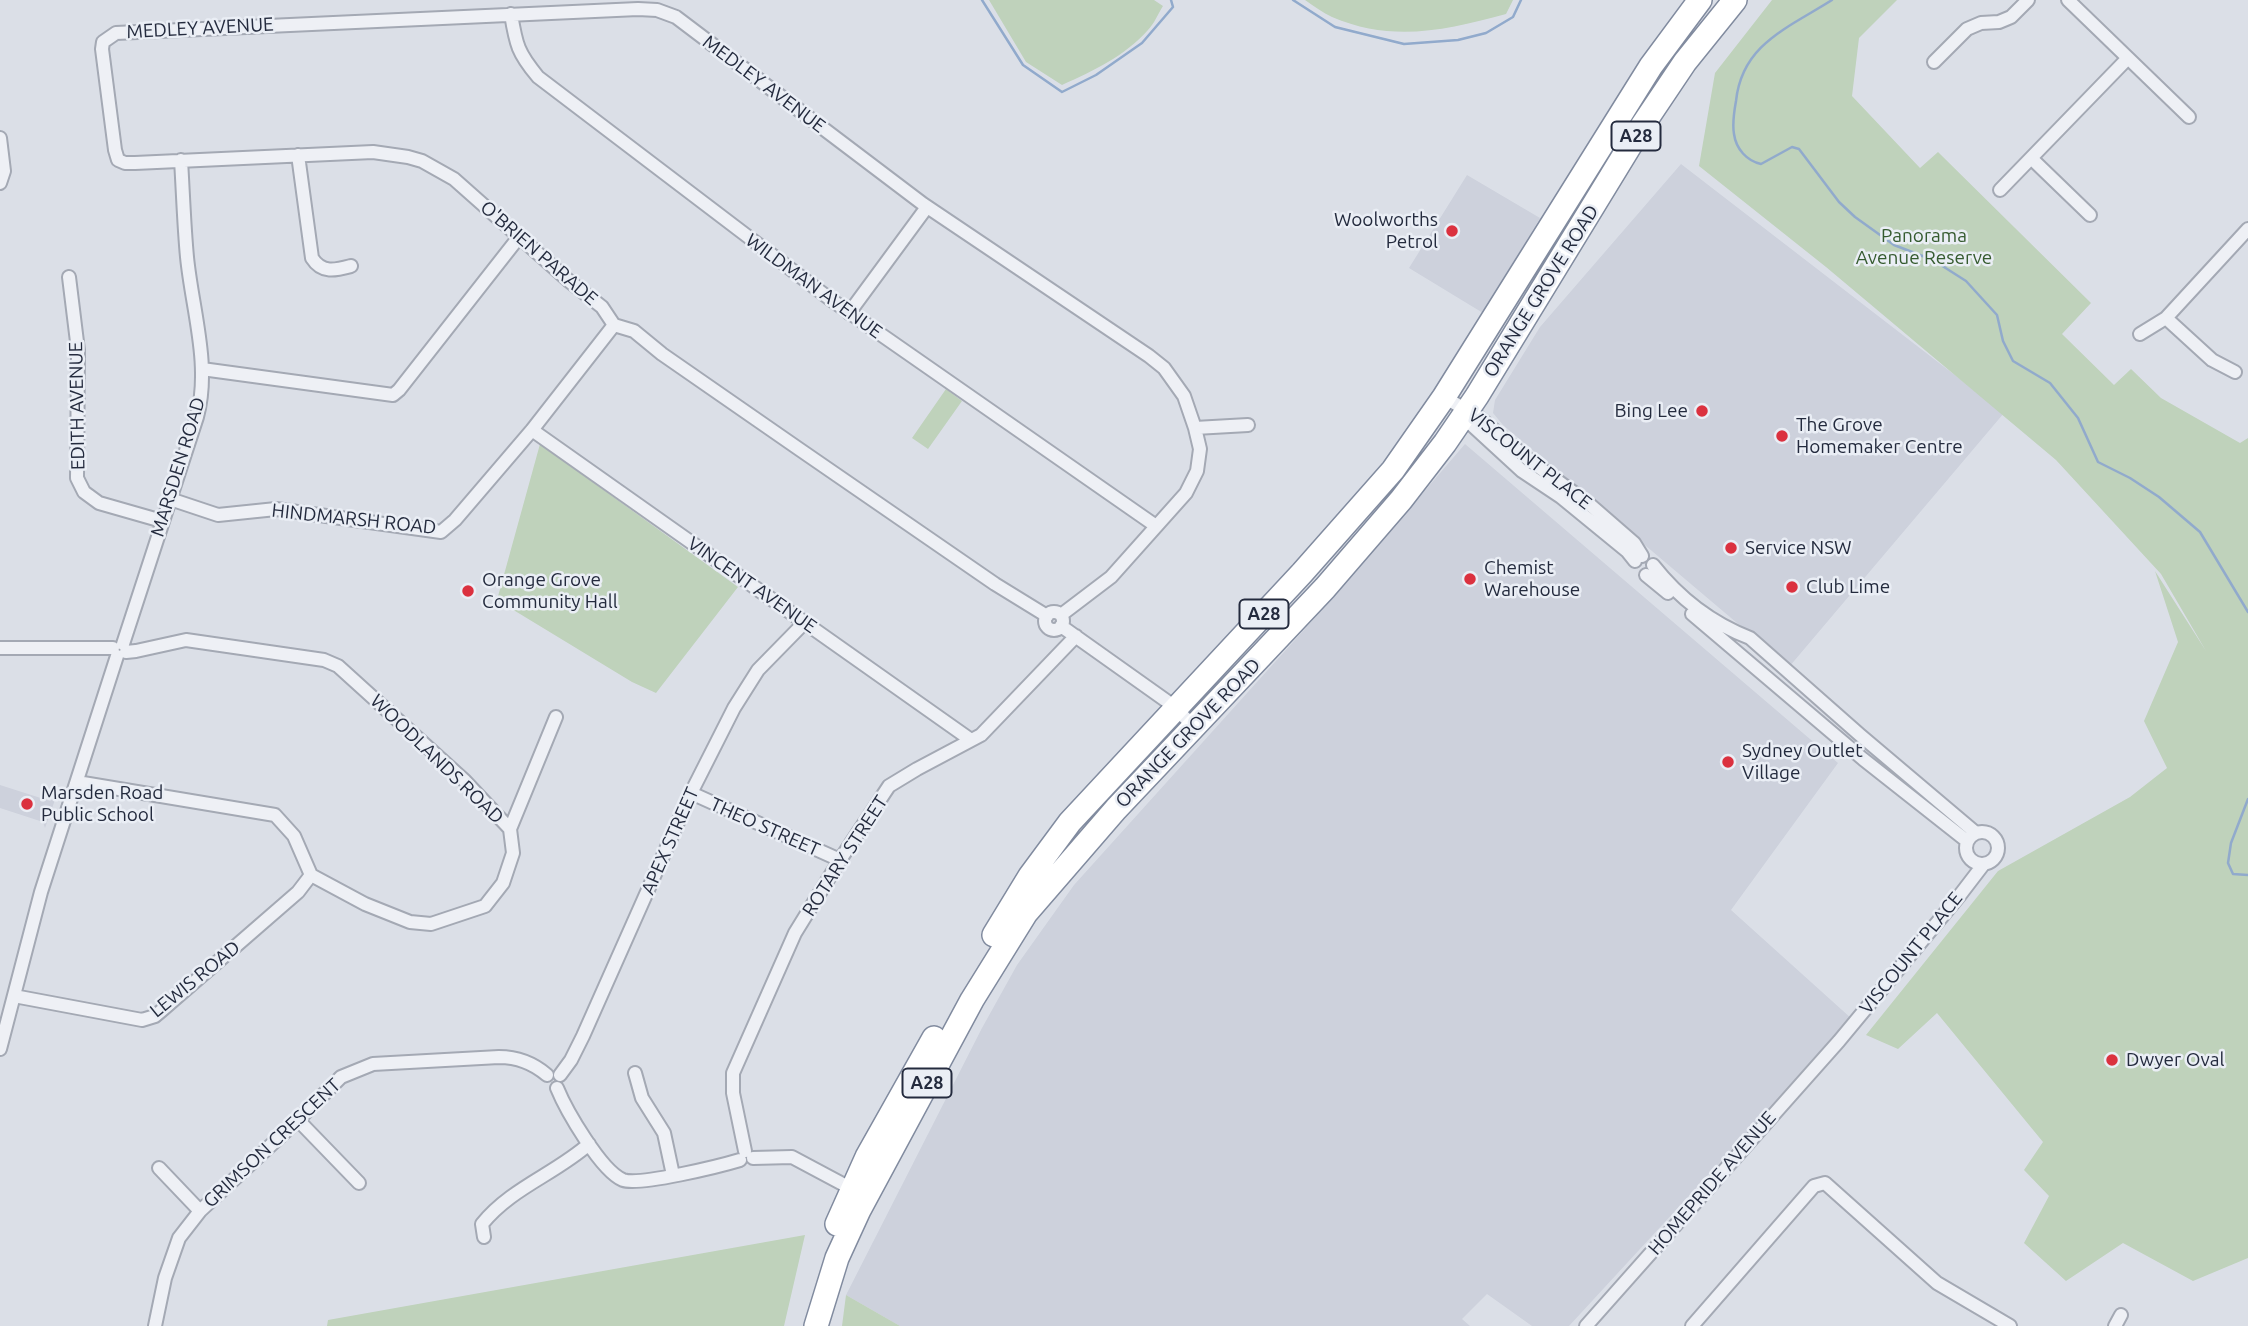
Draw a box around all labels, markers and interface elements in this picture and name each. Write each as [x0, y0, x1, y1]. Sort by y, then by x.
street label: MEDLEY AVENUE [126, 13, 274, 43]
street label: MEDLEY AVENUE [698, 30, 830, 138]
road number: A28 [1612, 121, 1660, 150]
street label: O'BRIEN PARADE [476, 196, 602, 310]
street label: ORANGE GROVE ROAD [1479, 201, 1603, 381]
place label: Woolworths Petrol [1334, 209, 1438, 253]
marker: Woolworths Petrol [1444, 223, 1460, 239]
park label: Panorama Avenue Reserve [1856, 225, 1992, 269]
street label: WILDMAN AVENUE [741, 229, 887, 343]
street label: EDITH AVENUE [64, 342, 90, 470]
street label: MARSDEN ROAD [146, 394, 210, 540]
place label: Bing Lee [1615, 400, 1688, 422]
marker: Bing Lee [1694, 403, 1710, 419]
street label: VISCOUNT PLACE [1464, 404, 1596, 514]
place label: The Grove Homemaker Centre [1796, 414, 1963, 458]
marker: The Grove Homemaker Centre [1774, 428, 1790, 444]
street label: HINDMARSH ROAD [271, 499, 437, 539]
street label: VINCENT AVENUE [683, 532, 821, 638]
place label: Service NSW [1745, 537, 1852, 559]
marker: Service NSW [1723, 540, 1739, 556]
place label: Chemist Warehouse [1484, 557, 1580, 601]
place label: Orange Grove Community Hall [482, 569, 618, 613]
marker: Chemist Warehouse [1462, 571, 1478, 587]
place label: Club Lime [1806, 576, 1890, 598]
marker: Club Lime [1784, 579, 1800, 595]
marker: Orange Grove Community Hall [460, 583, 476, 599]
road number: A28 [1240, 600, 1288, 628]
street label: ORANGE GROVE ROAD [1111, 654, 1265, 812]
street label: WOODLANDS ROAD [366, 690, 508, 828]
place label: Sydney Outlet Village [1742, 740, 1863, 784]
marker: Sydney Outlet Village [1720, 754, 1736, 770]
place label: Marsden Road Public School [41, 782, 163, 826]
street label: APEX STREET [636, 784, 704, 898]
street label: ROTARY STREET [797, 791, 893, 921]
street label: THEO STREET [707, 793, 823, 861]
marker: Marsden Road Public School [19, 796, 35, 812]
street label: VISCOUNT PLACE [1855, 887, 1967, 1019]
street label: LEWIS ROAD [145, 936, 245, 1022]
place label: Dwyer Oval [2126, 1049, 2224, 1071]
marker: Dwyer Oval [2104, 1052, 2120, 1068]
road number: A28 [902, 1068, 951, 1098]
street label: GRIMSON CRESCENT [199, 1074, 345, 1212]
street label: HOMEPRIDE AVENUE [1643, 1106, 1781, 1260]

